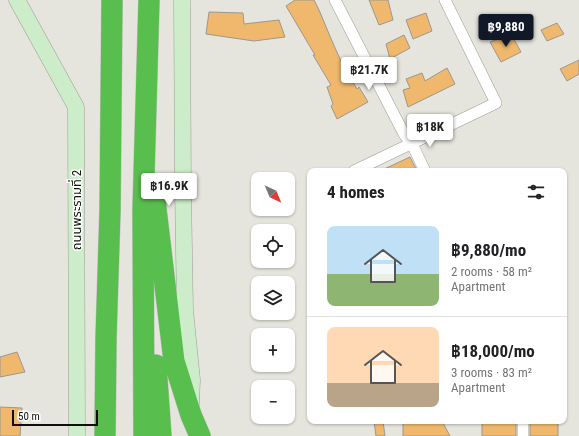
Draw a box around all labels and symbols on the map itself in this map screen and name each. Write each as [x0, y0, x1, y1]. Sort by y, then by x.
pin: ฿9,880 [473, 14, 539, 48]
pin: ฿21.7K [336, 57, 402, 91]
pin: ฿18K [406, 114, 454, 148]
street label: ถนนพระรามที่ 2 [67, 170, 84, 250]
north arrow [251, 172, 295, 216]
pin: ฿16.9K [136, 173, 202, 207]
scale bar [12, 408, 98, 427]

